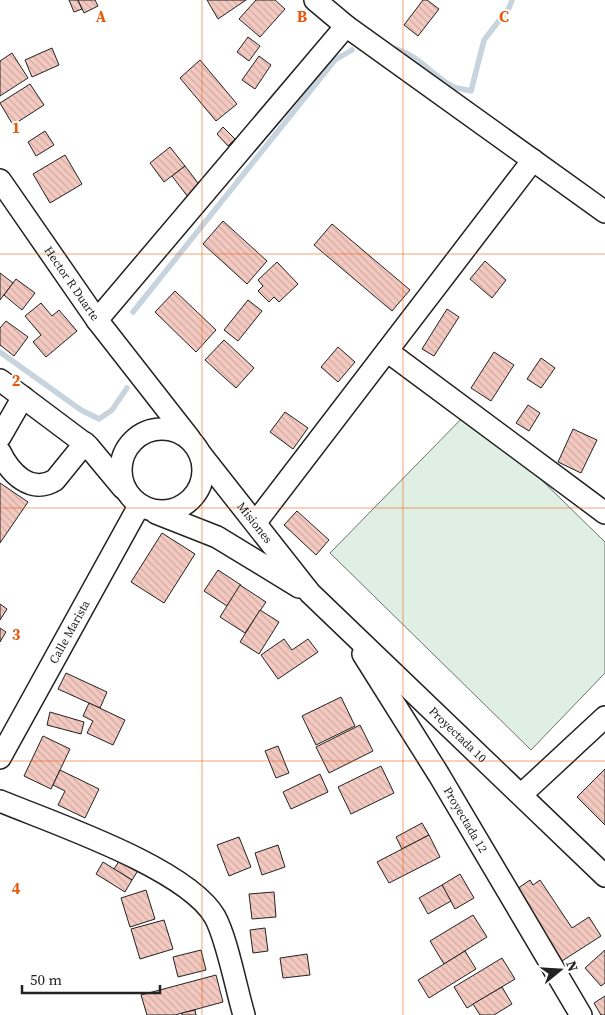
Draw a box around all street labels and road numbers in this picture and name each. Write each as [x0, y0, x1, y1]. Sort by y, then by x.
street label: Hector R Duarte [40, 243, 103, 324]
street label: Misiones [233, 499, 276, 547]
street label: Calle Marista [46, 596, 94, 667]
street label: Proyectada 10 [425, 703, 490, 766]
street label: Proyectada 12 [440, 784, 491, 856]

